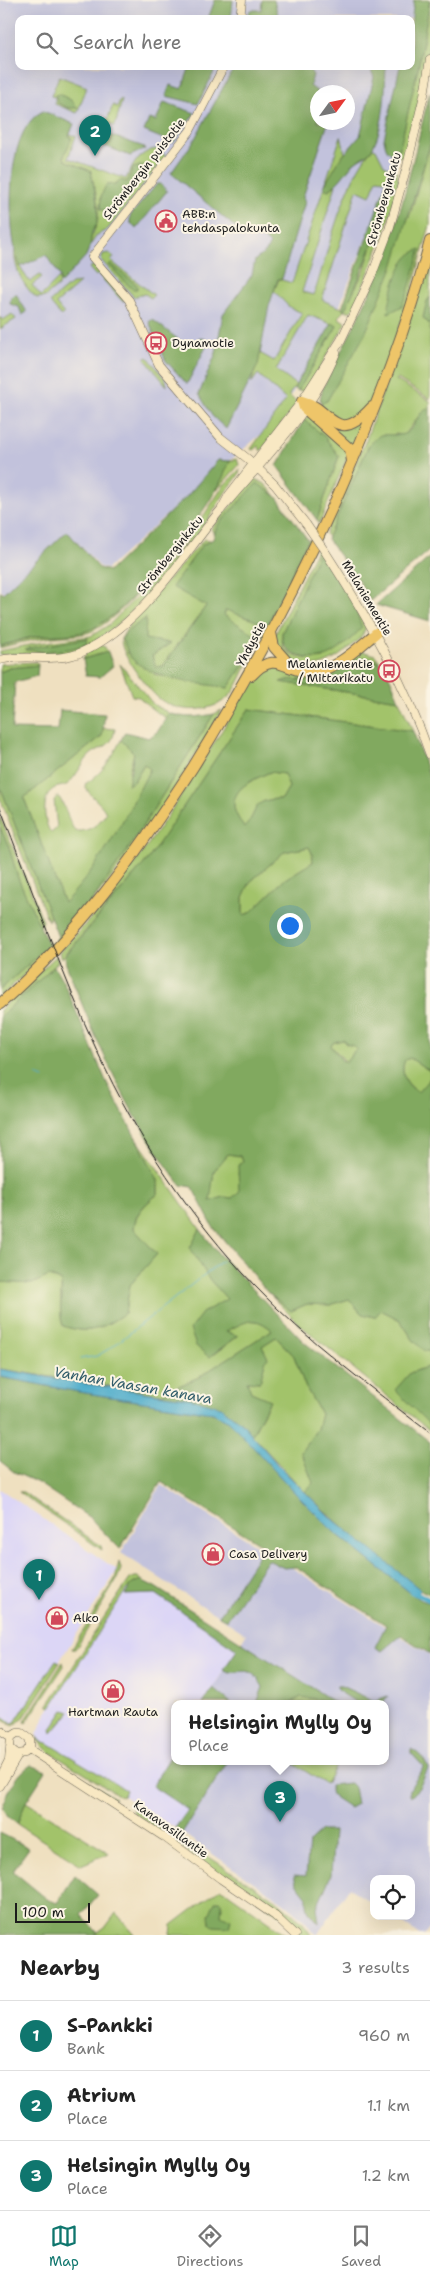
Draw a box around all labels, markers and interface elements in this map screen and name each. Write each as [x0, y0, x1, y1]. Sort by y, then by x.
search box [15, 15, 415, 70]
icon: search [33, 29, 61, 57]
text: Search here [73, 30, 182, 55]
north arrow [310, 85, 355, 130]
pin: 2 [79, 115, 111, 156]
street label: Strömbergin puistotie [99, 115, 189, 223]
street label: Strömberginkatu [363, 150, 405, 248]
place label: ABB:n tehdaspalokunta [182, 206, 280, 236]
public building icon: ABB:n tehdaspalokunta [154, 209, 178, 233]
bus stop icon: Dynamotie [144, 331, 168, 355]
place label: Dynamotie [172, 335, 234, 351]
street label: Strömberginkatu [133, 512, 207, 598]
street label: Melaniementie [338, 557, 396, 639]
street label: Yhdystie [232, 618, 270, 669]
place label: Melaniementie / Mittarikatu [288, 656, 373, 686]
bus stop icon: Melaniementie / Mittarikatu [377, 659, 401, 683]
your location [277, 913, 303, 939]
water label: Vanhan Vaasan kanava [53, 1362, 213, 1408]
shop icon: Casa Delivery [201, 1542, 225, 1566]
place label: Casa Delivery [229, 1546, 307, 1562]
pin: 1 [23, 1559, 55, 1600]
shop icon: Alko [45, 1606, 69, 1630]
place label: Alko [73, 1610, 99, 1626]
shop icon: Hartman Rauta [101, 1679, 125, 1703]
popup [171, 1700, 389, 1765]
place label: Hartman Rauta [68, 1704, 159, 1720]
text: Helsingin Mylly Oy [188, 1710, 372, 1735]
text: Place [188, 1735, 229, 1756]
pin: 3 [264, 1781, 296, 1822]
street label: Kanavasillantie [130, 1796, 212, 1862]
map controls [370, 1875, 415, 1920]
button: locate [370, 1875, 415, 1920]
scale bar [15, 1900, 90, 1923]
text: 100 m [22, 1903, 64, 1921]
text: Nearby [20, 1954, 100, 1982]
text: 3 results [341, 1957, 410, 1978]
text: S-Pankki [67, 2013, 153, 2038]
text: 1 [32, 2025, 40, 2046]
text: 960 m [358, 2025, 410, 2046]
text: Bank [67, 2038, 105, 2059]
text: Atrium [67, 2083, 136, 2108]
text: 2 [30, 2095, 42, 2116]
text: 1.1 km [367, 2095, 410, 2116]
text: Place [67, 2108, 108, 2129]
text: Helsingin Mylly Oy [67, 2153, 251, 2178]
text: 3 [30, 2165, 42, 2186]
text: 1.2 km [362, 2165, 410, 2186]
text: Place [67, 2178, 108, 2199]
tab: Map [49, 2222, 79, 2270]
tab: Directions [177, 2222, 243, 2270]
tab: Saved [341, 2222, 381, 2270]

